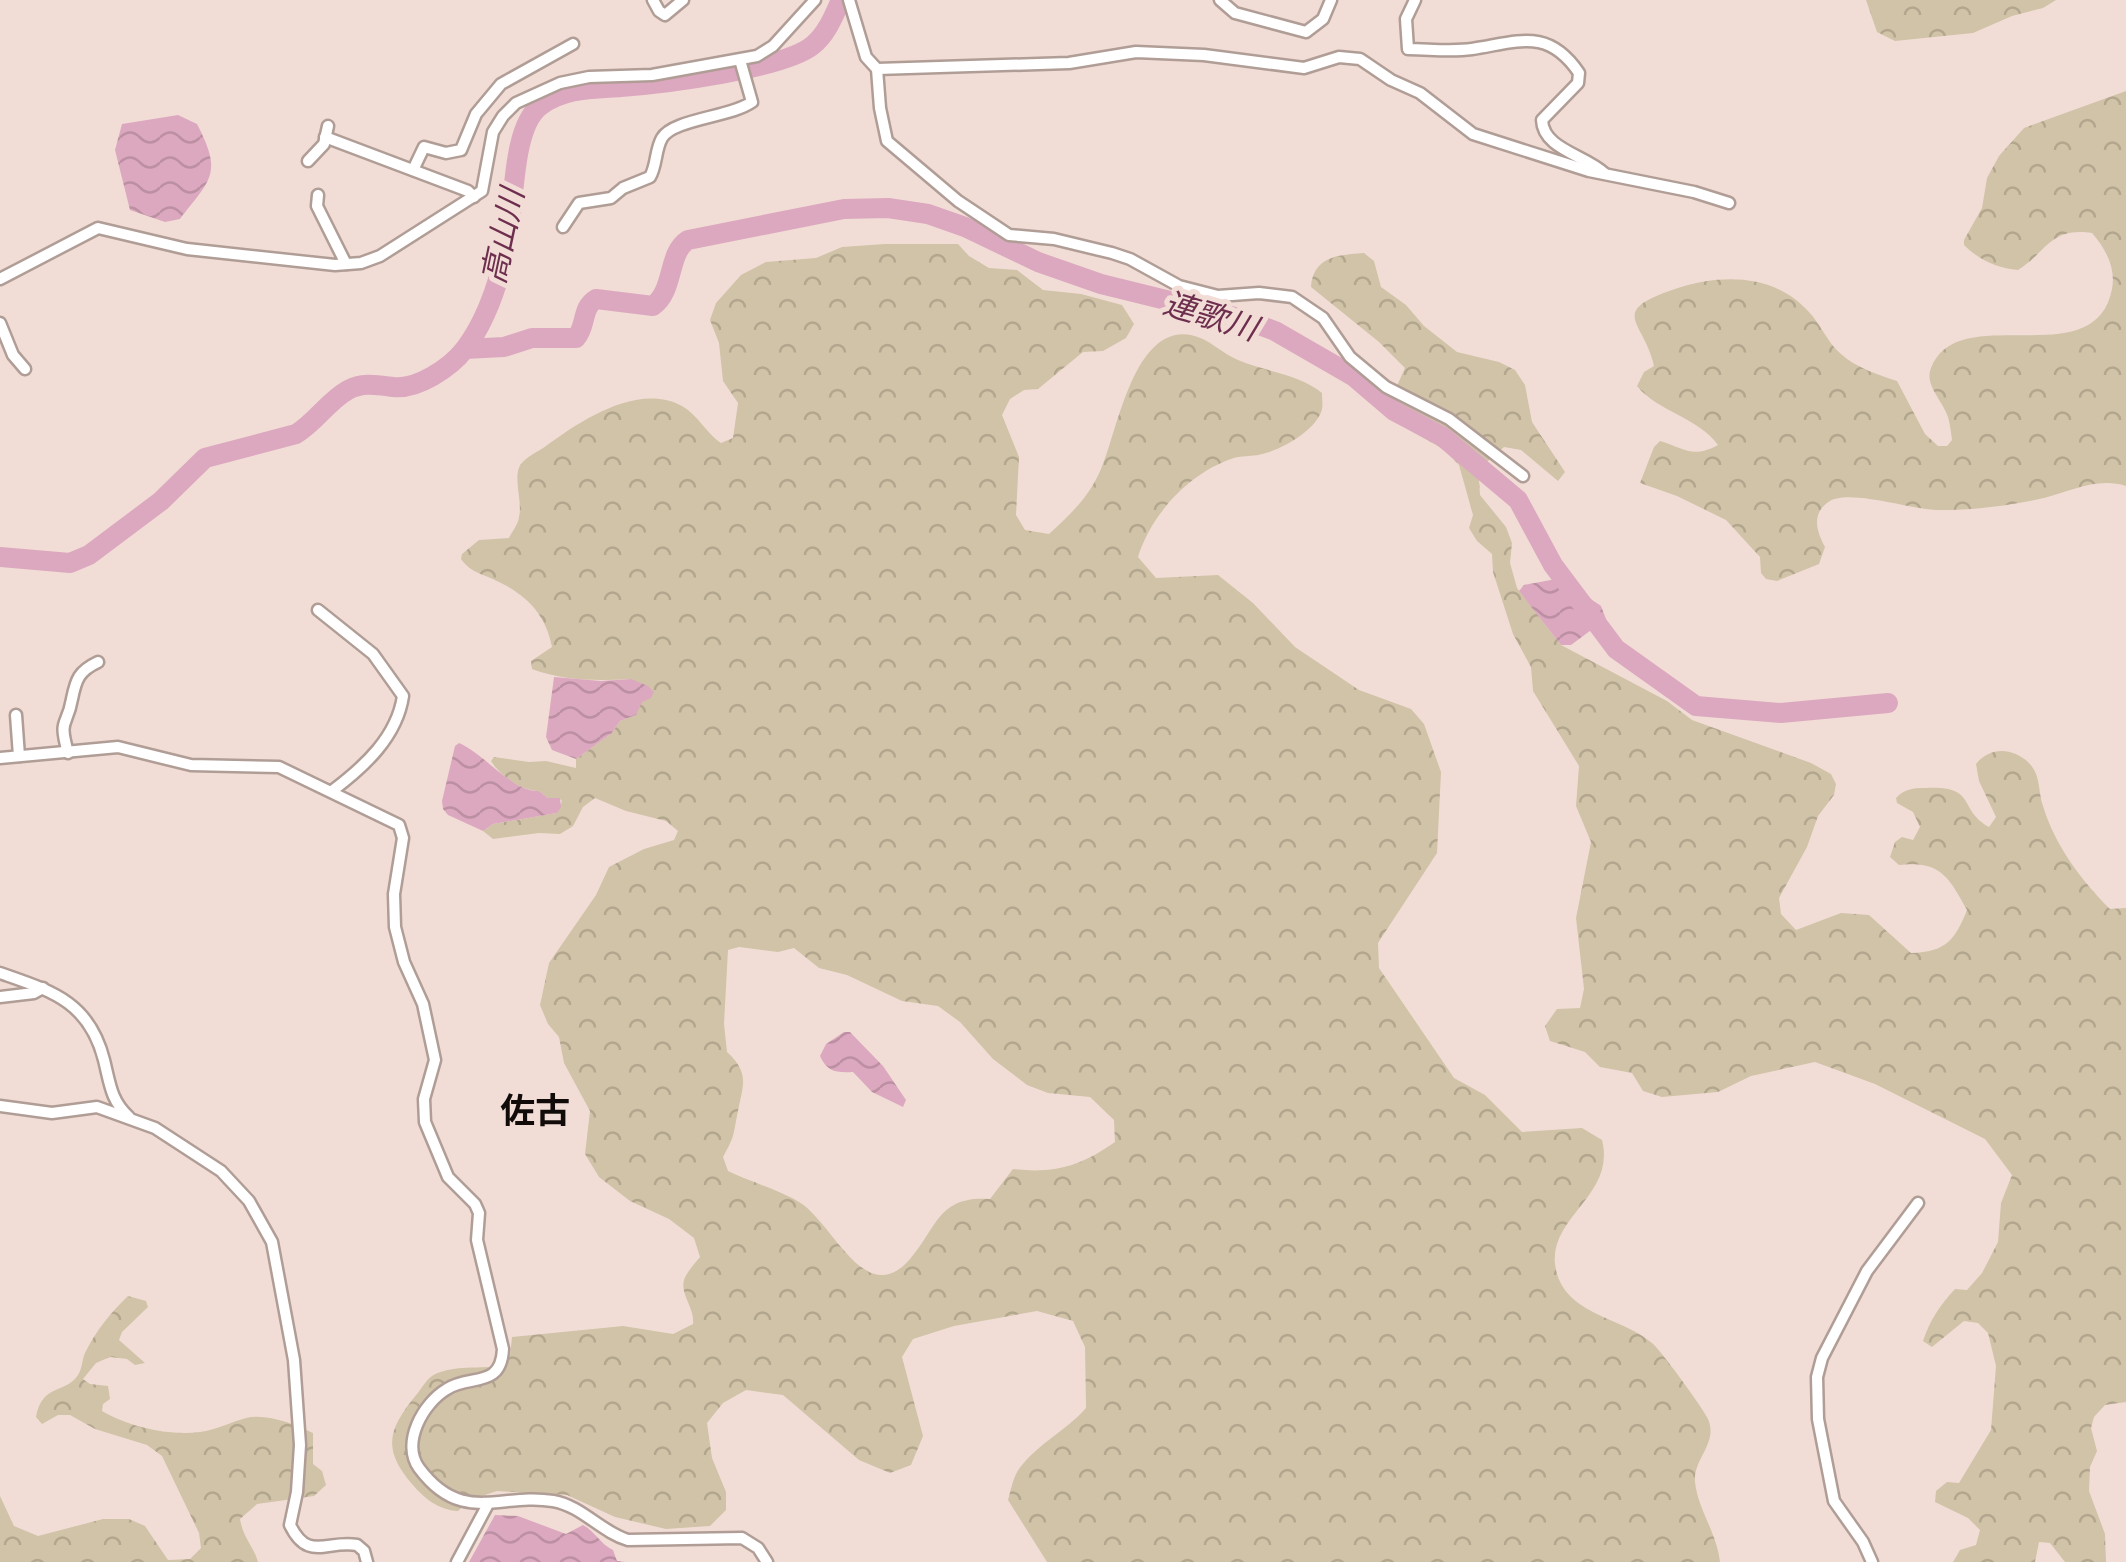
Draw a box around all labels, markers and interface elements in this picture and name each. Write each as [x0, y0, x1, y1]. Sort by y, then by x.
water label: 高山川 [469, 181, 536, 288]
water label: 連歌川 [1158, 278, 1267, 353]
district label: 佐古 [500, 1083, 570, 1137]

